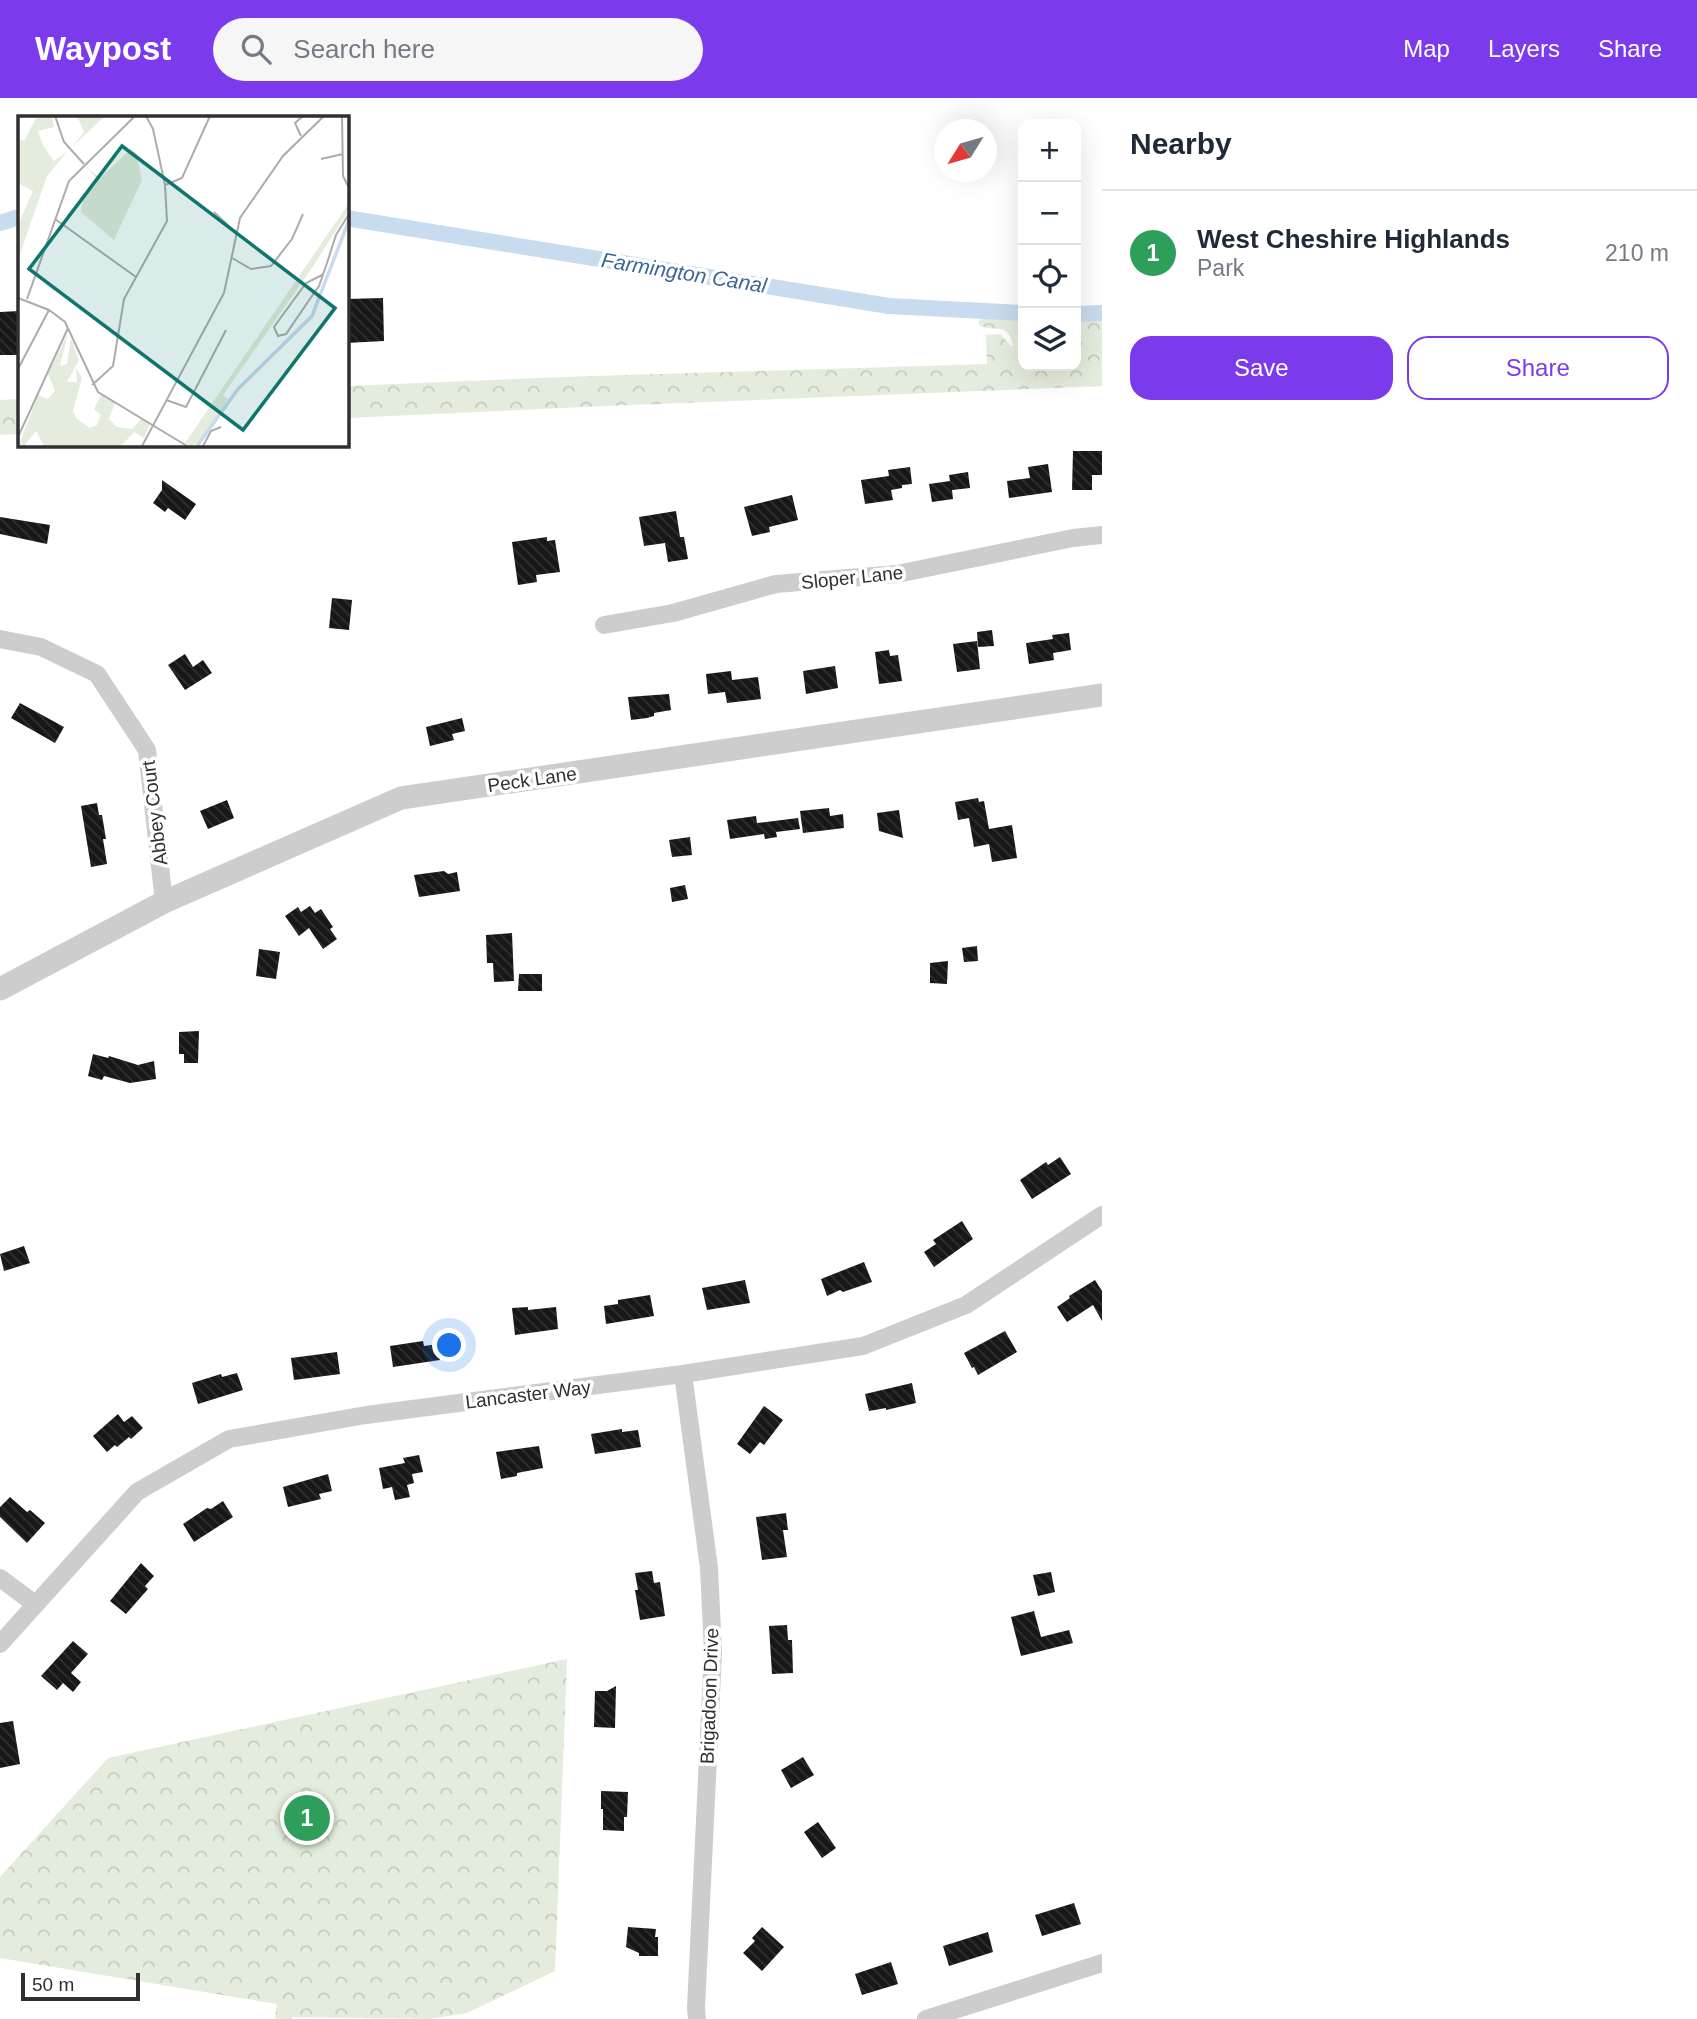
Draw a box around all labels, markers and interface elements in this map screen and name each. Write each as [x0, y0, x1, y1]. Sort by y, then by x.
search box [213, 18, 703, 81]
text: Waypost [35, 30, 171, 67]
icon: search [237, 30, 275, 68]
text: Search here [293, 34, 435, 64]
text: Map [1403, 35, 1450, 62]
text: Layers [1488, 35, 1560, 62]
text: Share [1598, 35, 1662, 62]
inset map [18, 116, 348, 446]
north arrow [934, 119, 997, 182]
map controls [1018, 119, 1081, 371]
button: + [1018, 119, 1081, 182]
text: Nearby [1130, 127, 1232, 160]
button: − [1018, 182, 1081, 245]
text: West Cheshire Highlands [1197, 224, 1510, 254]
text: 1 [1147, 240, 1159, 266]
text: 210 m [1605, 240, 1669, 266]
button: locate [1018, 245, 1081, 308]
water label: Farmington Canal [600, 248, 770, 297]
text: Park [1197, 255, 1244, 281]
button: layers [1018, 308, 1081, 371]
button: Save [1130, 336, 1393, 400]
button: Share [1407, 336, 1669, 400]
street label: Sloper Lane [800, 562, 904, 593]
street label: Abbey Court [138, 759, 171, 867]
street label: Peck Lane [486, 763, 578, 796]
your location [432, 1328, 466, 1362]
street label: Lancaster Way [464, 1376, 592, 1413]
street label: Brigadoon Drive [697, 1628, 722, 1764]
pin: 1 [284, 1792, 330, 1844]
scale bar [21, 1970, 140, 2002]
text: 50 m [32, 1974, 74, 1995]

